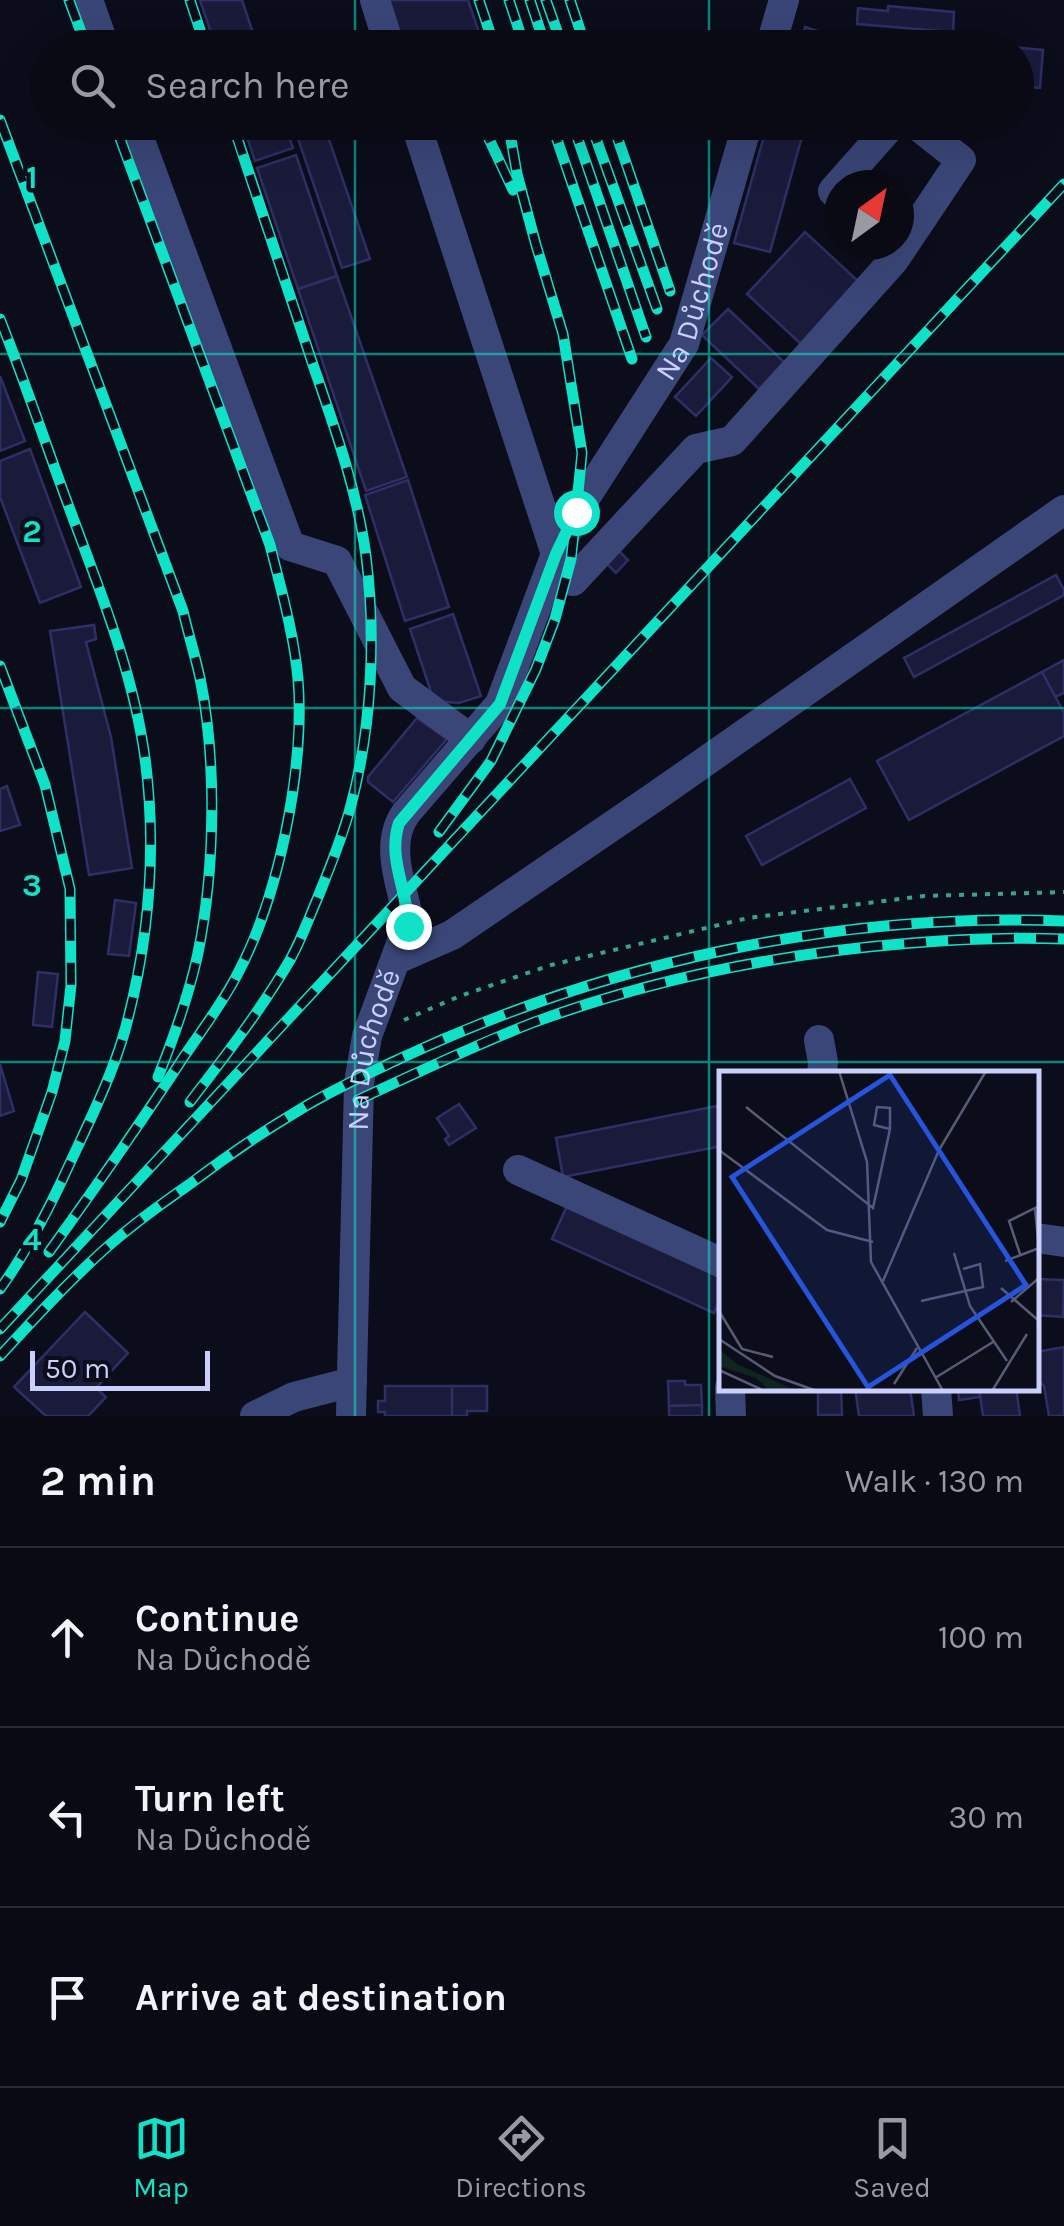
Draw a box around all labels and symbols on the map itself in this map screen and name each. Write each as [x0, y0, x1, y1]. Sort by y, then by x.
text: 1 [26, 159, 38, 196]
north arrow [824, 170, 914, 260]
street label: Na Důchodě [647, 218, 736, 387]
route start [554, 490, 600, 536]
text: 2 [22, 513, 42, 550]
text: 3 [22, 867, 42, 904]
route end [386, 904, 432, 950]
street label: Na Důchodě [340, 964, 408, 1131]
inset map [719, 1071, 1039, 1391]
text: 4 [22, 1221, 42, 1258]
scale bar [30, 1346, 210, 1390]

